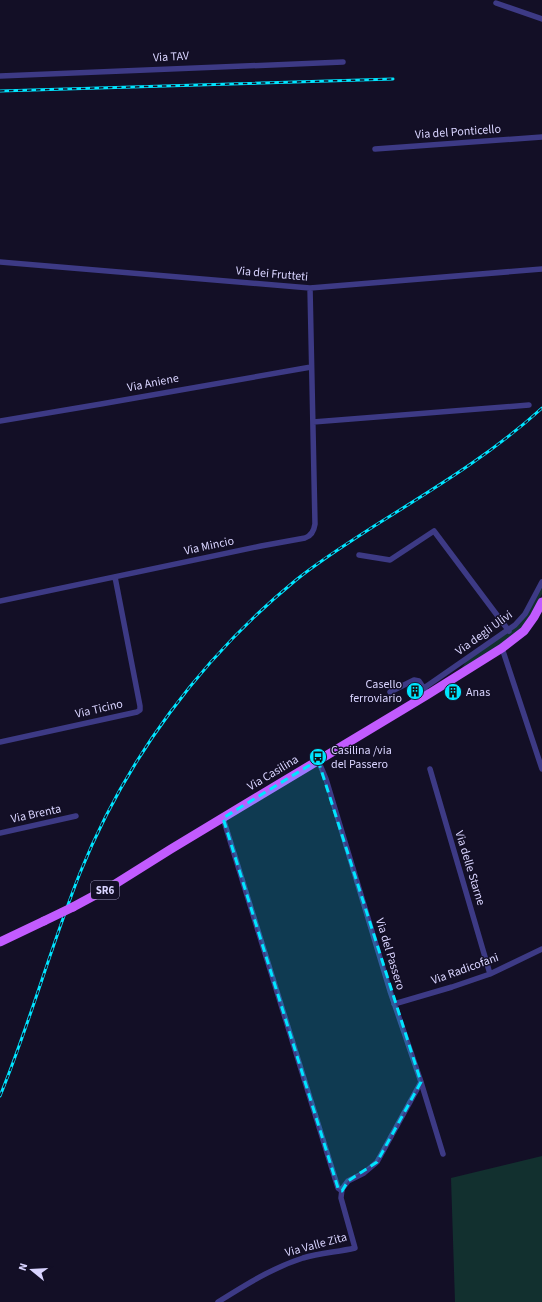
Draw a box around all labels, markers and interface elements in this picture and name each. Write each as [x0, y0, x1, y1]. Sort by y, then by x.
street label: Via TAV [153, 48, 190, 66]
street label: Via del Ponticello [414, 121, 502, 143]
street label: Via dei Frutteti [235, 262, 309, 286]
street label: Via Aniene [126, 370, 180, 396]
street label: Via Mincio [182, 532, 236, 560]
street label: Via degli Ulivi [452, 606, 516, 660]
place label: Casello ferroviario [350, 676, 402, 707]
building icon: Casello ferroviario [405, 681, 425, 701]
building icon: Anas [443, 682, 463, 702]
place label: Anas [466, 684, 490, 701]
street label: Via Ticino [73, 695, 125, 723]
place label: Casilina /via del Passero [331, 742, 392, 773]
bus stop icon: Casilina /via del Passero [308, 747, 328, 767]
street label: Via Casilina [244, 751, 302, 795]
street label: Via Brenta [9, 800, 63, 828]
street label: Via delle Starne [451, 829, 489, 907]
road number: SR6 [91, 881, 119, 899]
street label: Via del Passero [371, 916, 409, 992]
street label: Via Radicofani [429, 949, 501, 989]
street label: Via Valle Zita [283, 1229, 349, 1261]
north arrow [12, 1250, 52, 1290]
text: N [15, 1261, 31, 1273]

